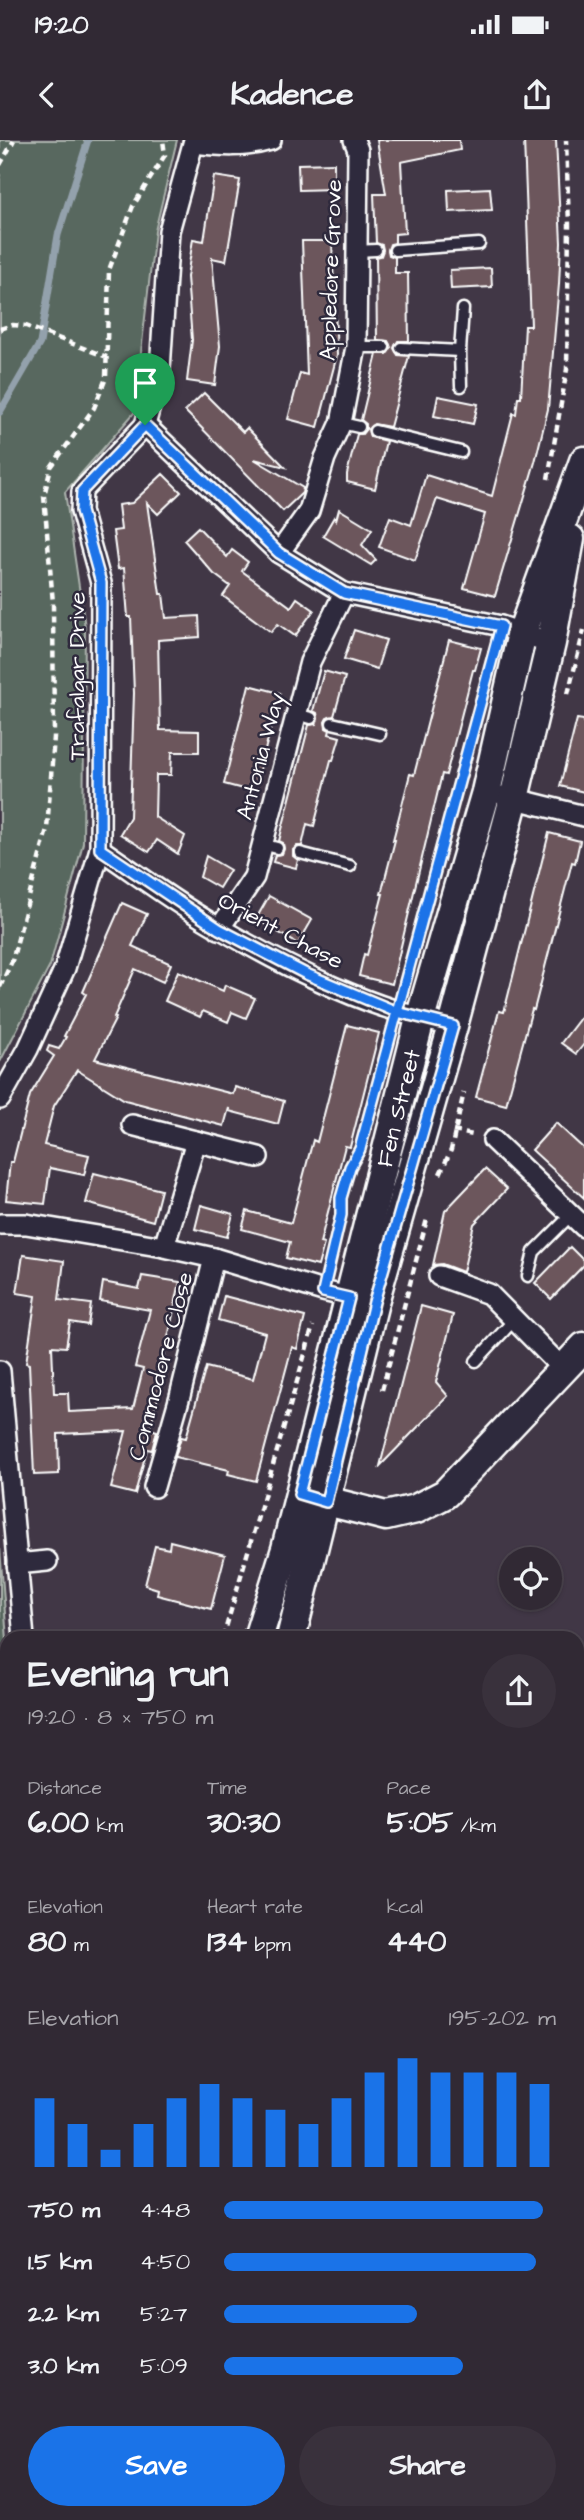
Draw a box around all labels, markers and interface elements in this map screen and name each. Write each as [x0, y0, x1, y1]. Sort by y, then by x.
text: 19:20 [35, 7, 89, 43]
text: Kadence [231, 72, 353, 117]
icon: back [28, 76, 66, 114]
icon: share [518, 76, 556, 114]
street label: Appledore Grove [312, 179, 350, 361]
pin [115, 353, 175, 425]
icon: arrive [126, 364, 164, 402]
street label: Trafalgar Drive [61, 592, 94, 760]
street label: Antonia Way [229, 689, 294, 824]
street label: Orient Chase [212, 885, 349, 977]
street label: Fen Street [369, 1045, 429, 1170]
street label: Commodore Close [120, 1268, 202, 1464]
map controls [499, 1547, 562, 1610]
button: locate [499, 1547, 562, 1610]
text: Evening run [28, 1649, 229, 1701]
button: share [482, 1654, 556, 1728]
text: 19:20 · 8 × 750 m [28, 1701, 213, 1733]
text: Distance [28, 1775, 102, 1802]
text: Time [207, 1775, 247, 1802]
text: Pace [387, 1775, 431, 1802]
text: 6.00 [28, 1802, 89, 1844]
text: 30:30 [207, 1802, 281, 1844]
text: 5:05 [387, 1802, 453, 1844]
text: km [89, 1813, 123, 1840]
text: /km [453, 1813, 496, 1840]
text: Elevation [28, 1894, 103, 1921]
text: Heart rate [207, 1894, 303, 1921]
text: kcal [387, 1894, 423, 1921]
text: 80 [28, 1921, 66, 1963]
text: 134 [207, 1921, 247, 1963]
text: 440 [387, 1921, 446, 1963]
text: m [66, 1932, 89, 1959]
text: bpm [247, 1932, 291, 1959]
text: Elevation [28, 2002, 119, 2034]
text: 195–202 m [449, 2002, 556, 2034]
text: 750 m [28, 2194, 100, 2226]
text: 4:48 [140, 2194, 190, 2226]
text: 1.5 km [28, 2246, 92, 2278]
text: 4:50 [140, 2246, 190, 2278]
text: 2.2 km [28, 2298, 99, 2330]
text: 5:27 [140, 2298, 187, 2330]
text: 3.0 km [28, 2350, 99, 2382]
text: 5:09 [140, 2350, 188, 2382]
button: Save [28, 2426, 285, 2506]
button: Share [299, 2426, 556, 2506]

